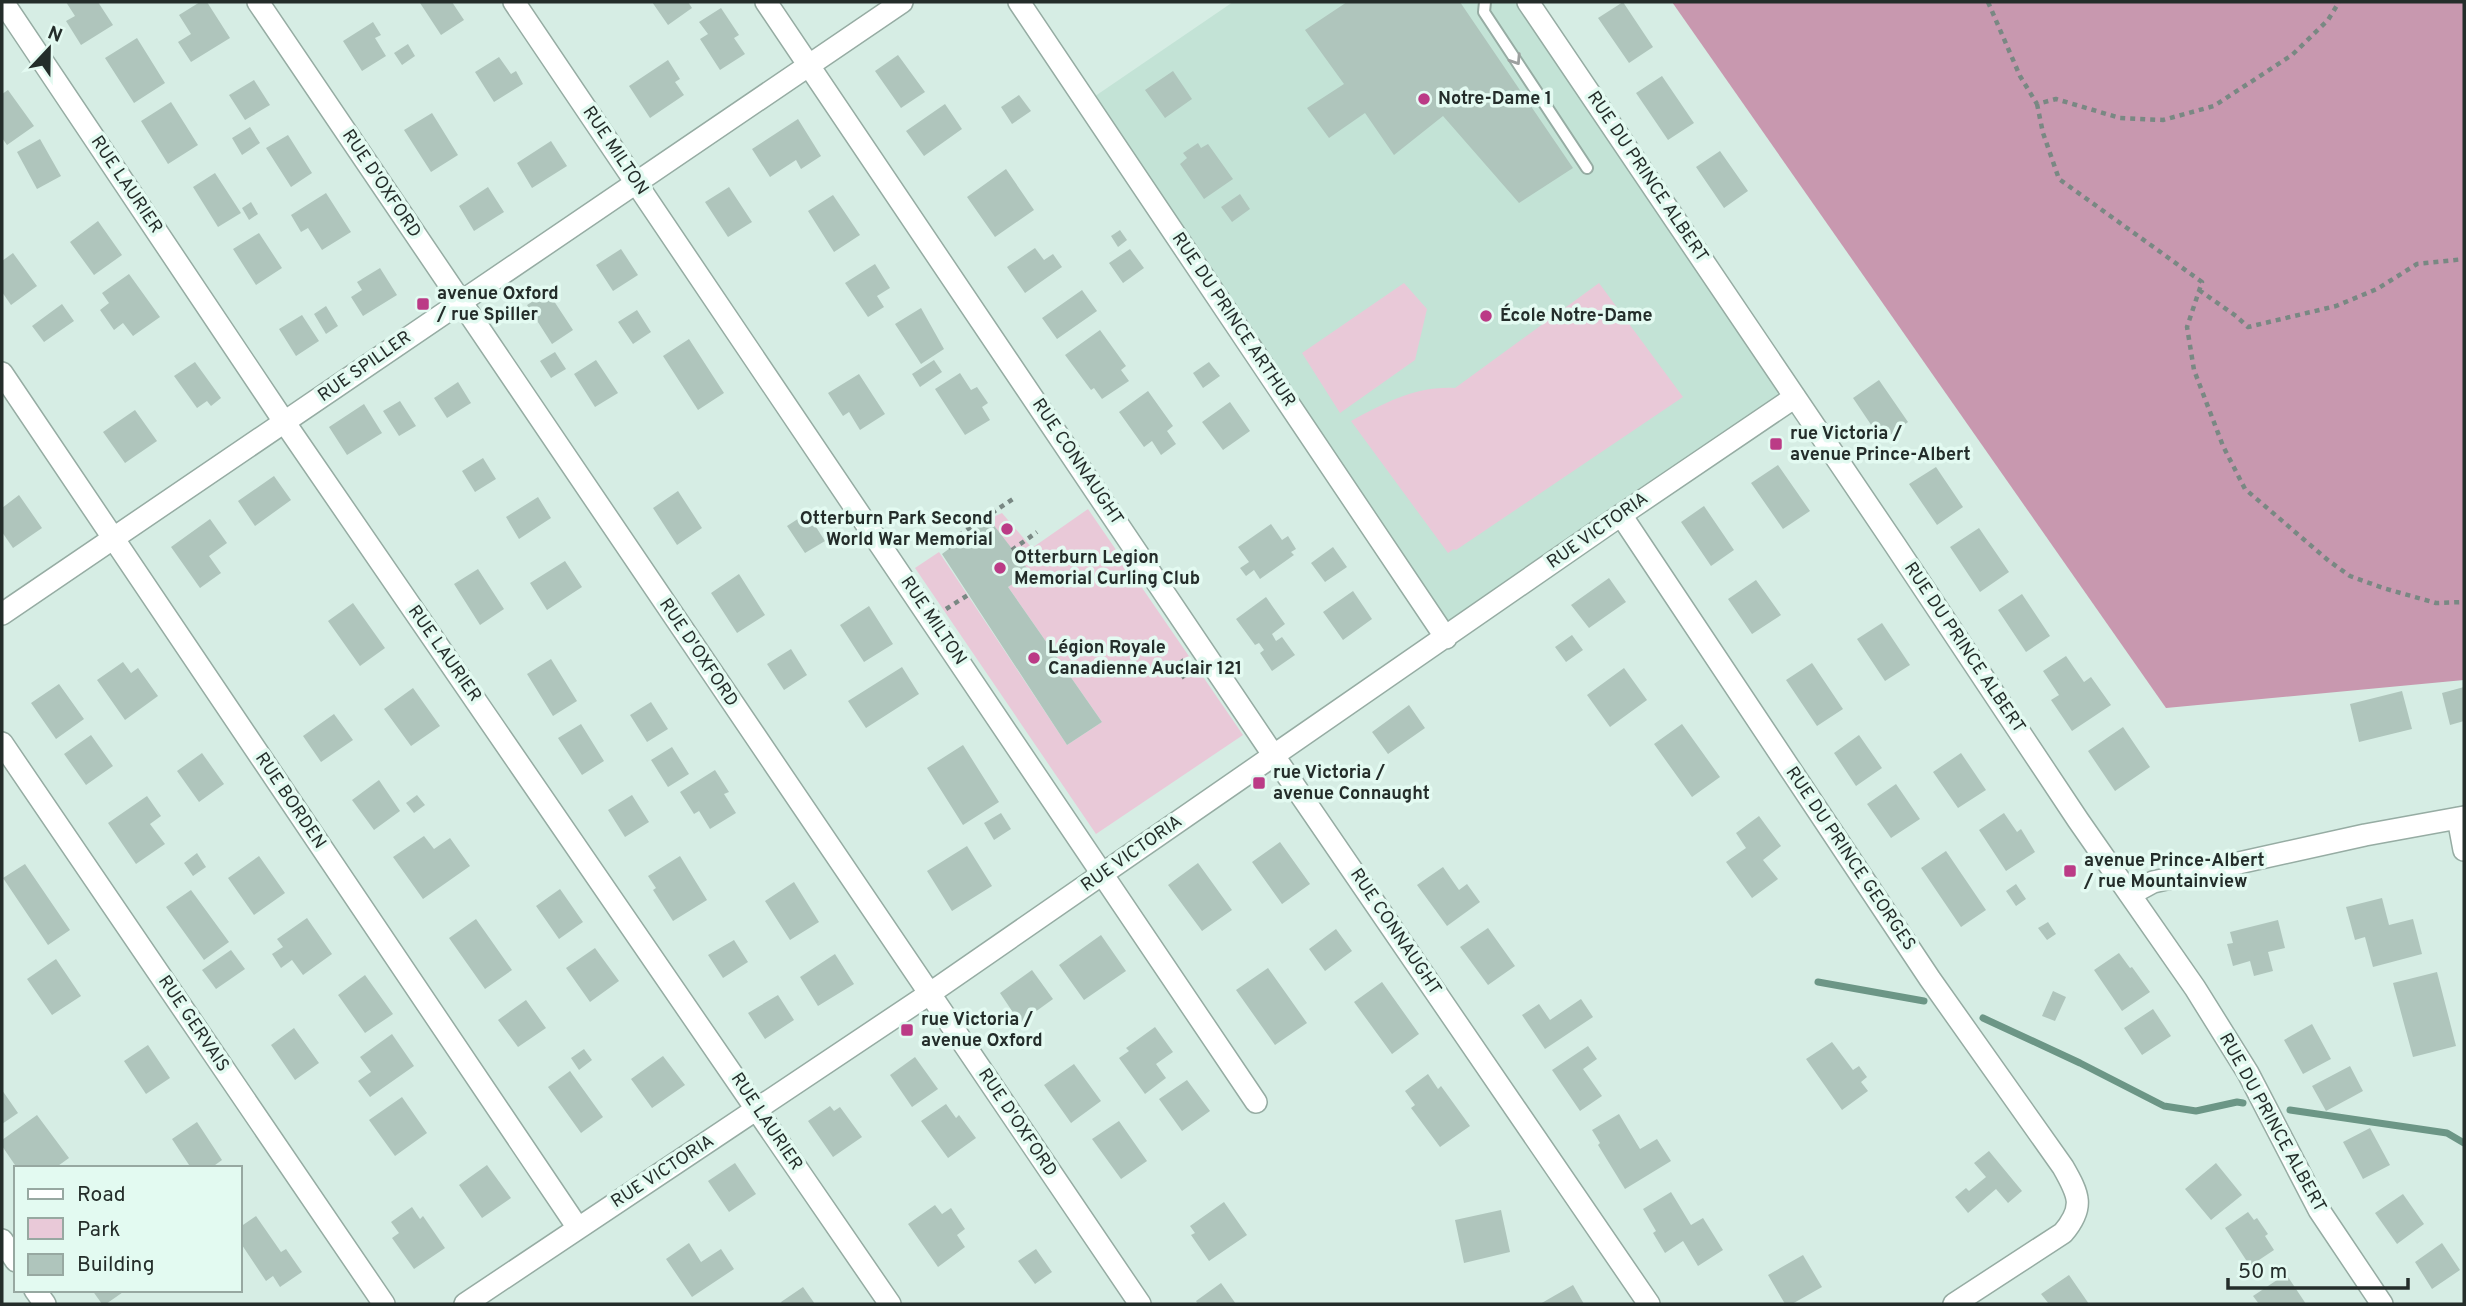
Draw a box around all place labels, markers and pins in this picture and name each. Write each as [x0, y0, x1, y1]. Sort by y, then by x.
place label: Notre-Dame 1 [1438, 88, 1552, 111]
marker: Notre-Dame 1 [1416, 91, 1432, 107]
place label: avenue Oxford / rue Spiller [436, 283, 559, 327]
marker: avenue Oxford / rue Spiller [415, 296, 431, 312]
place label: École Notre-Dame [1500, 303, 1653, 328]
marker: École Notre-Dame [1478, 308, 1494, 324]
place label: rue Victoria / avenue Prince-Albert [1790, 423, 1971, 467]
marker: rue Victoria / avenue Prince-Albert [1768, 436, 1784, 452]
place label: Otterburn Park Second World War Memorial [800, 508, 993, 552]
marker: Otterburn Park Second World War Memorial [999, 521, 1015, 537]
place label: Otterburn Legion Memorial Curling Club [1014, 547, 1200, 591]
marker: Otterburn Legion Memorial Curling Club [992, 560, 1008, 576]
place label: Légion Royale Canadienne Auclair 121 [1048, 637, 1242, 681]
marker: Légion Royale Canadienne Auclair 121 [1026, 650, 1042, 666]
place label: rue Victoria / avenue Connaught [1273, 762, 1430, 806]
marker: rue Victoria / avenue Connaught [1251, 775, 1267, 791]
place label: avenue Prince-Albert / rue Mountainview [2083, 850, 2265, 894]
marker: avenue Prince-Albert / rue Mountainview [2062, 863, 2078, 879]
place label: rue Victoria / avenue Oxford [921, 1009, 1043, 1053]
marker: rue Victoria / avenue Oxford [899, 1022, 915, 1038]

